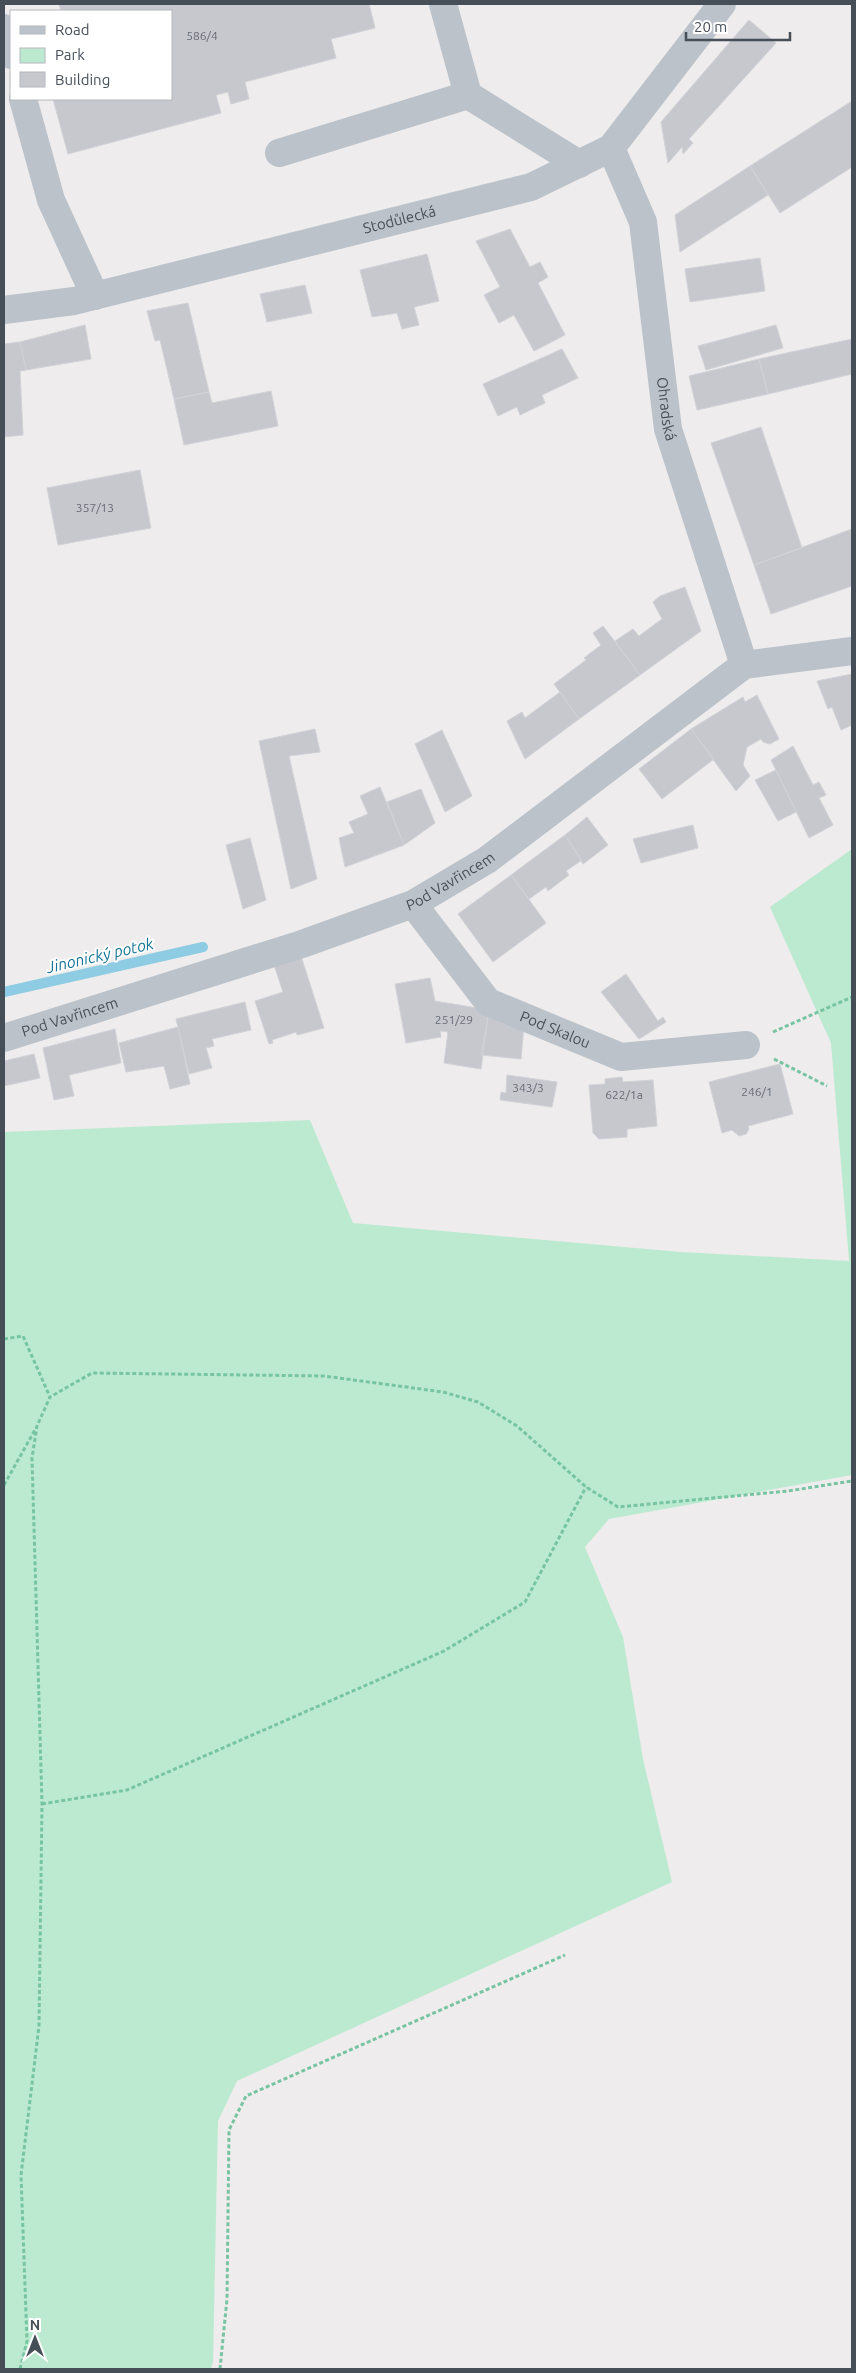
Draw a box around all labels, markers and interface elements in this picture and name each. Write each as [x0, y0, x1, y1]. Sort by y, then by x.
legend [10, 10, 172, 100]
scale bar [686, 10, 790, 42]
text: 20 m [694, 18, 727, 35]
text: Road [55, 21, 90, 38]
house number: 586/4 [186, 29, 218, 42]
text: Park [55, 46, 85, 63]
text: Building [55, 71, 110, 88]
street label: Stodůlecká [361, 202, 437, 237]
street label: Ohradská [654, 376, 680, 443]
house number: 357/13 [76, 501, 114, 514]
street label: Pod Vavřincem [404, 848, 498, 914]
water label: Jinonický potok [44, 934, 156, 976]
street label: Pod Vavřincem [19, 994, 120, 1040]
street label: Pod Skalou [518, 1007, 593, 1051]
house number: 251/29 [435, 1013, 473, 1026]
house number: 343/3 [512, 1081, 544, 1094]
house number: 246/1 [741, 1085, 773, 1098]
house number: 622/1a [605, 1088, 643, 1101]
north arrow [10, 2313, 60, 2363]
text: N [30, 2317, 40, 2333]

